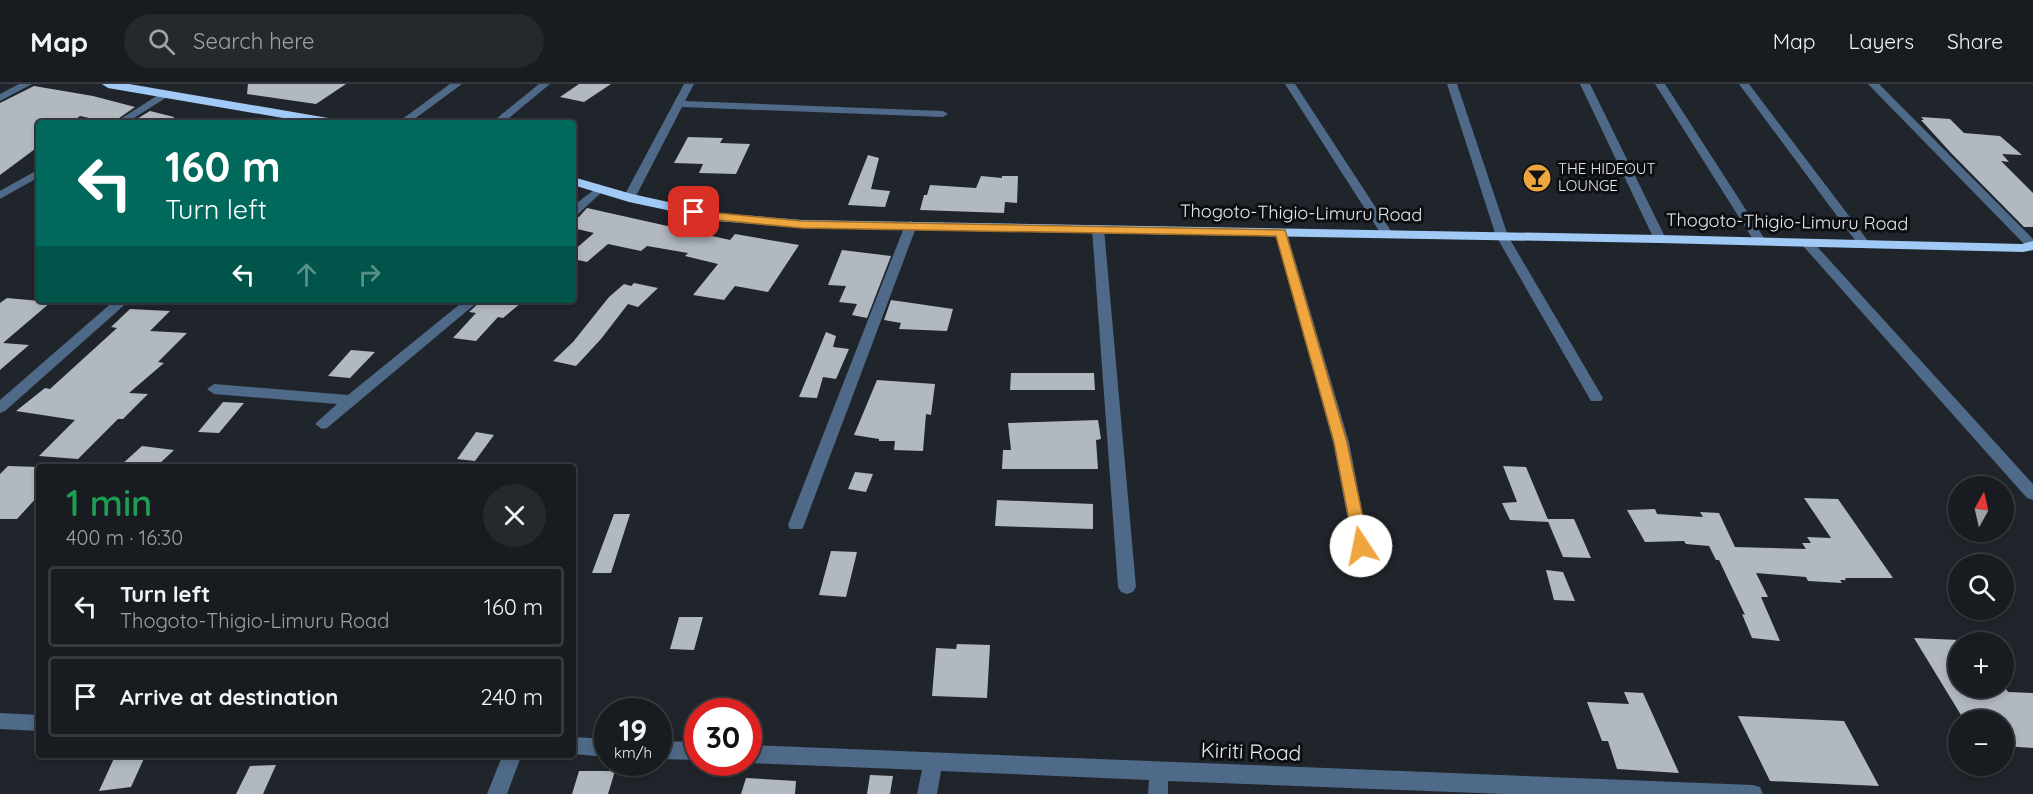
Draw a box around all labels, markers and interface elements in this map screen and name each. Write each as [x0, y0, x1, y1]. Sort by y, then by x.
search box [124, 14, 544, 68]
text: Map [30, 24, 88, 59]
icon: search [145, 25, 178, 58]
text: Search here [193, 27, 315, 55]
text: Map [1773, 28, 1816, 54]
text: Layers [1849, 28, 1914, 54]
text: Share [1947, 28, 2003, 54]
text: 160 m [165, 140, 281, 193]
icon: left [66, 144, 144, 222]
place label: THE HIDEOUT LOUNGE [1558, 159, 1656, 195]
bar icon: THE HIDEOUT LOUNGE [1521, 162, 1553, 194]
pin [668, 186, 719, 237]
text: Turn left [165, 192, 267, 226]
icon: arrive [677, 195, 710, 228]
street label: Thogoto-Thigio-Limuru Road [1180, 199, 1422, 226]
street label: Thogoto-Thigio-Limuru Road [1666, 208, 1908, 235]
icon: left [227, 258, 260, 291]
icon: ahead [290, 258, 323, 291]
icon: right [353, 258, 386, 291]
north arrow [1948, 476, 2014, 542]
map controls [1948, 476, 2014, 776]
text: 1 min [66, 480, 152, 525]
button: close [483, 484, 546, 547]
position arrow [1329, 514, 1393, 578]
text: 400 m · 16:30 [66, 525, 183, 550]
button: search [1948, 554, 2014, 620]
text: Turn left [120, 580, 210, 608]
icon: left [69, 590, 102, 623]
text: 160 m [484, 593, 543, 621]
text: Thogoto-Thigio-Limuru Road [120, 608, 389, 633]
button: + [1948, 632, 2014, 698]
icon: arrive [69, 680, 102, 713]
text: Arrive at destination [120, 683, 338, 711]
text: 240 m [480, 683, 543, 711]
speed limit sign: 30 [684, 698, 762, 776]
button: − [1948, 710, 2014, 776]
text: 19 [619, 711, 647, 749]
street label: Kiriti Road [1200, 736, 1302, 766]
text: km/h [614, 743, 652, 762]

